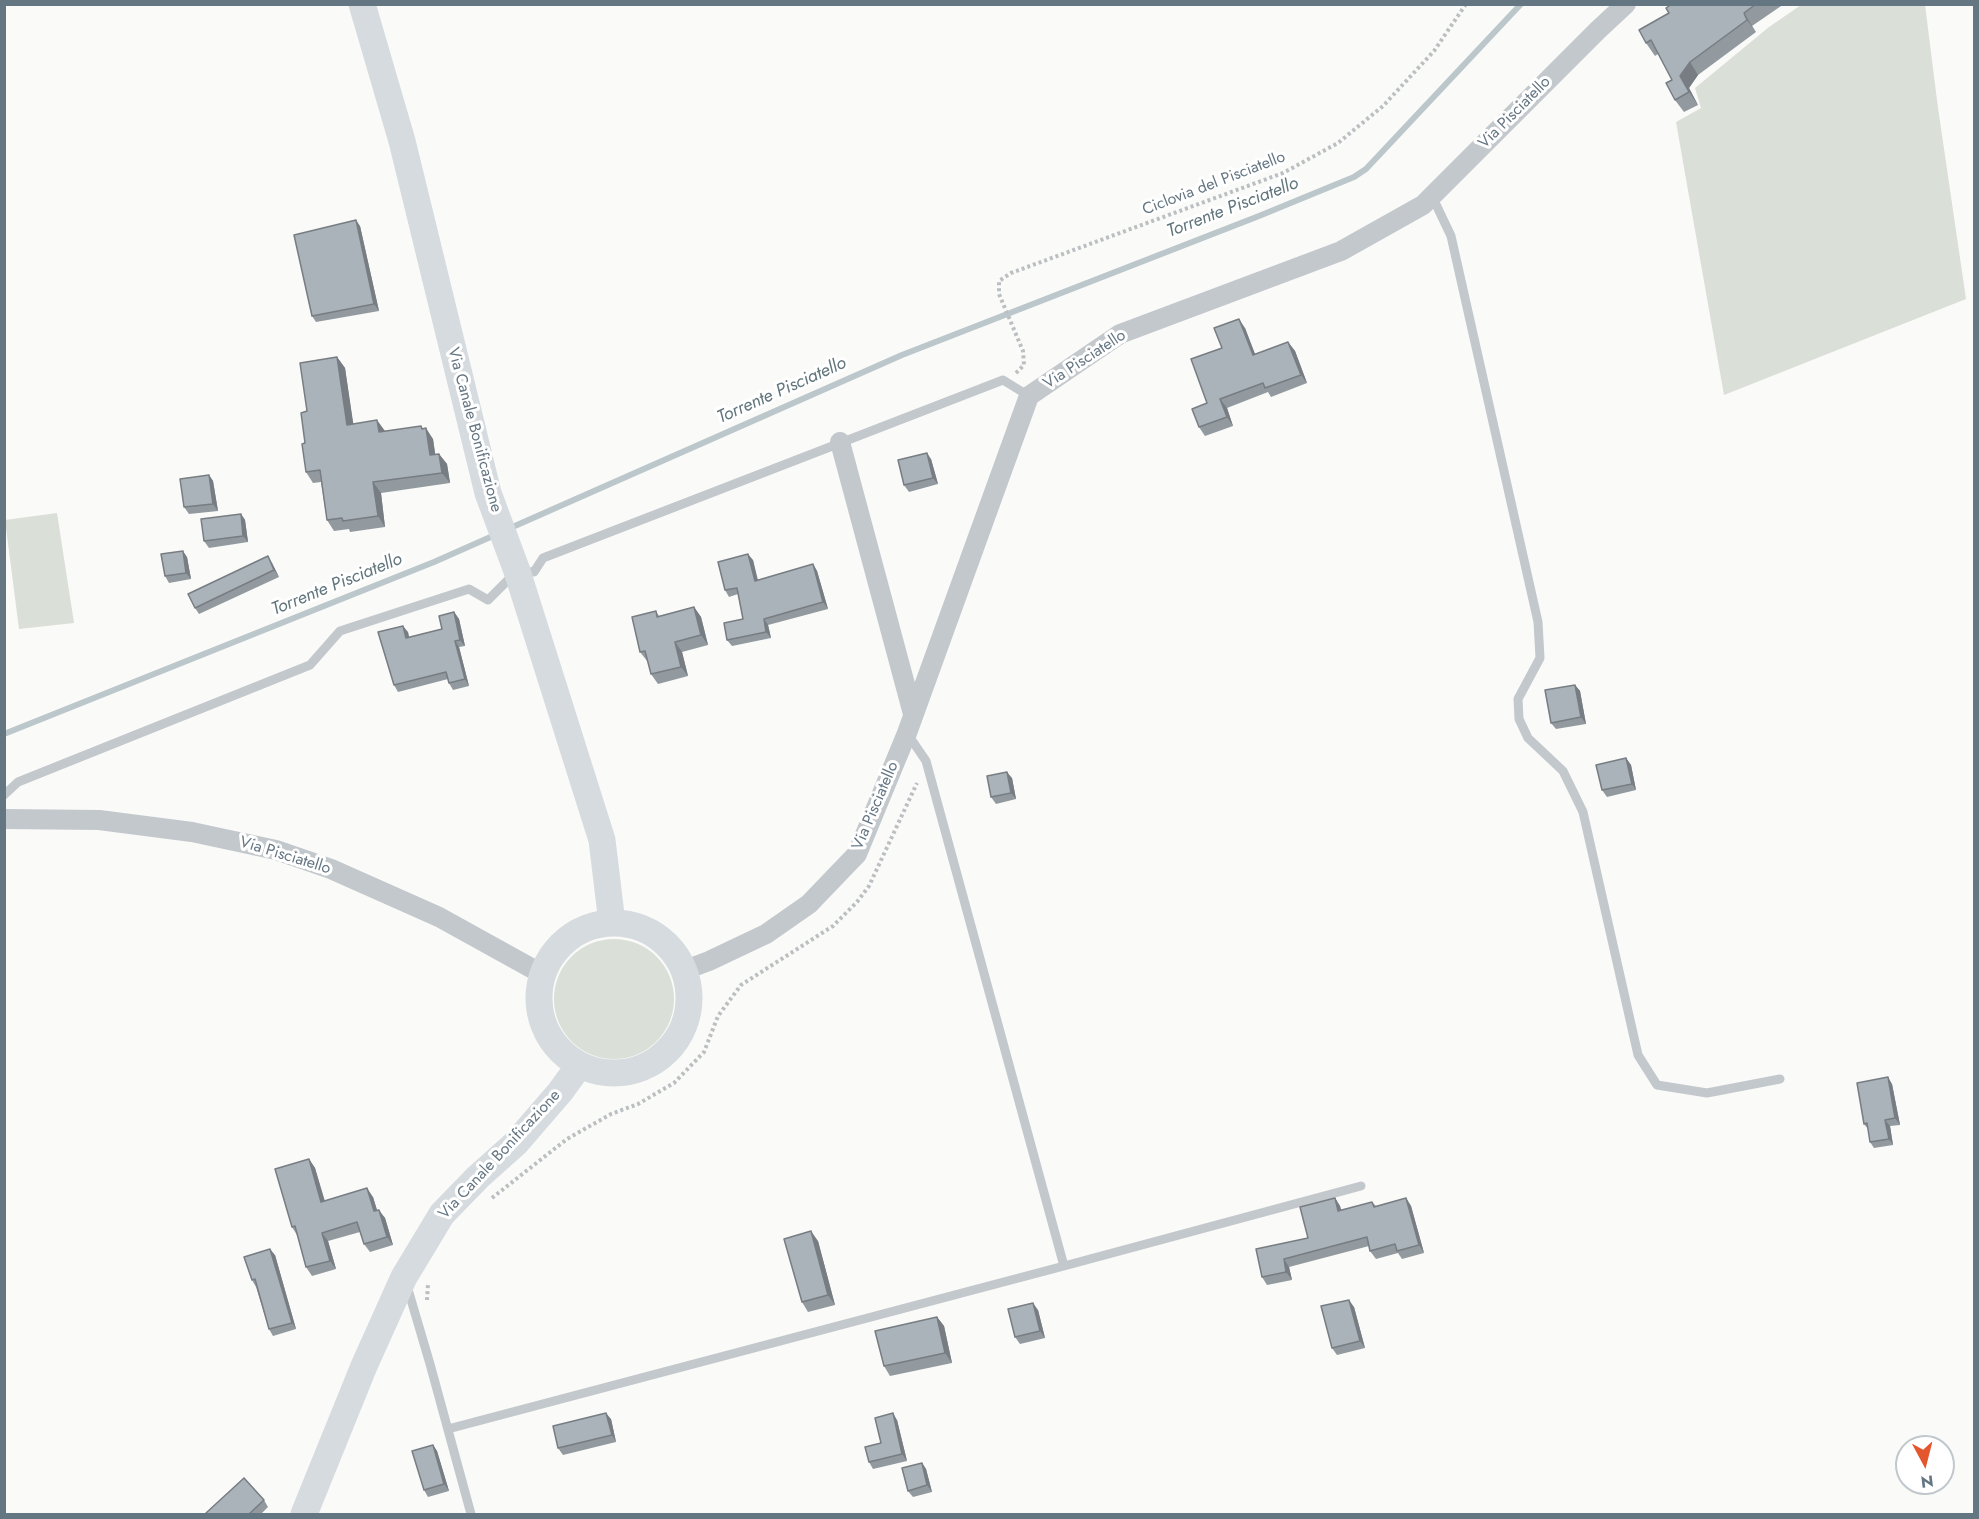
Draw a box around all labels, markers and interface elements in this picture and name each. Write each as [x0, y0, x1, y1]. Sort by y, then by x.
street label: Via Pisciatello [1475, 73, 1555, 153]
street label: Ciclovia del Pisciatello [1140, 148, 1288, 220]
water label: Torrente Pisciatello [1164, 173, 1302, 243]
street label: Via Pisciatello [1040, 326, 1130, 394]
street label: Via Canale Bonificazione [443, 345, 505, 515]
water label: Torrente Pisciatello [714, 353, 850, 429]
water label: Torrente Pisciatello [268, 549, 406, 621]
street label: Via Pisciatello [849, 759, 903, 853]
street label: Via Pisciatello [237, 833, 333, 879]
street label: Via Canale Bonificazione [435, 1086, 565, 1224]
north arrow [1895, 1435, 1955, 1495]
text: N [1919, 1469, 1935, 1494]

